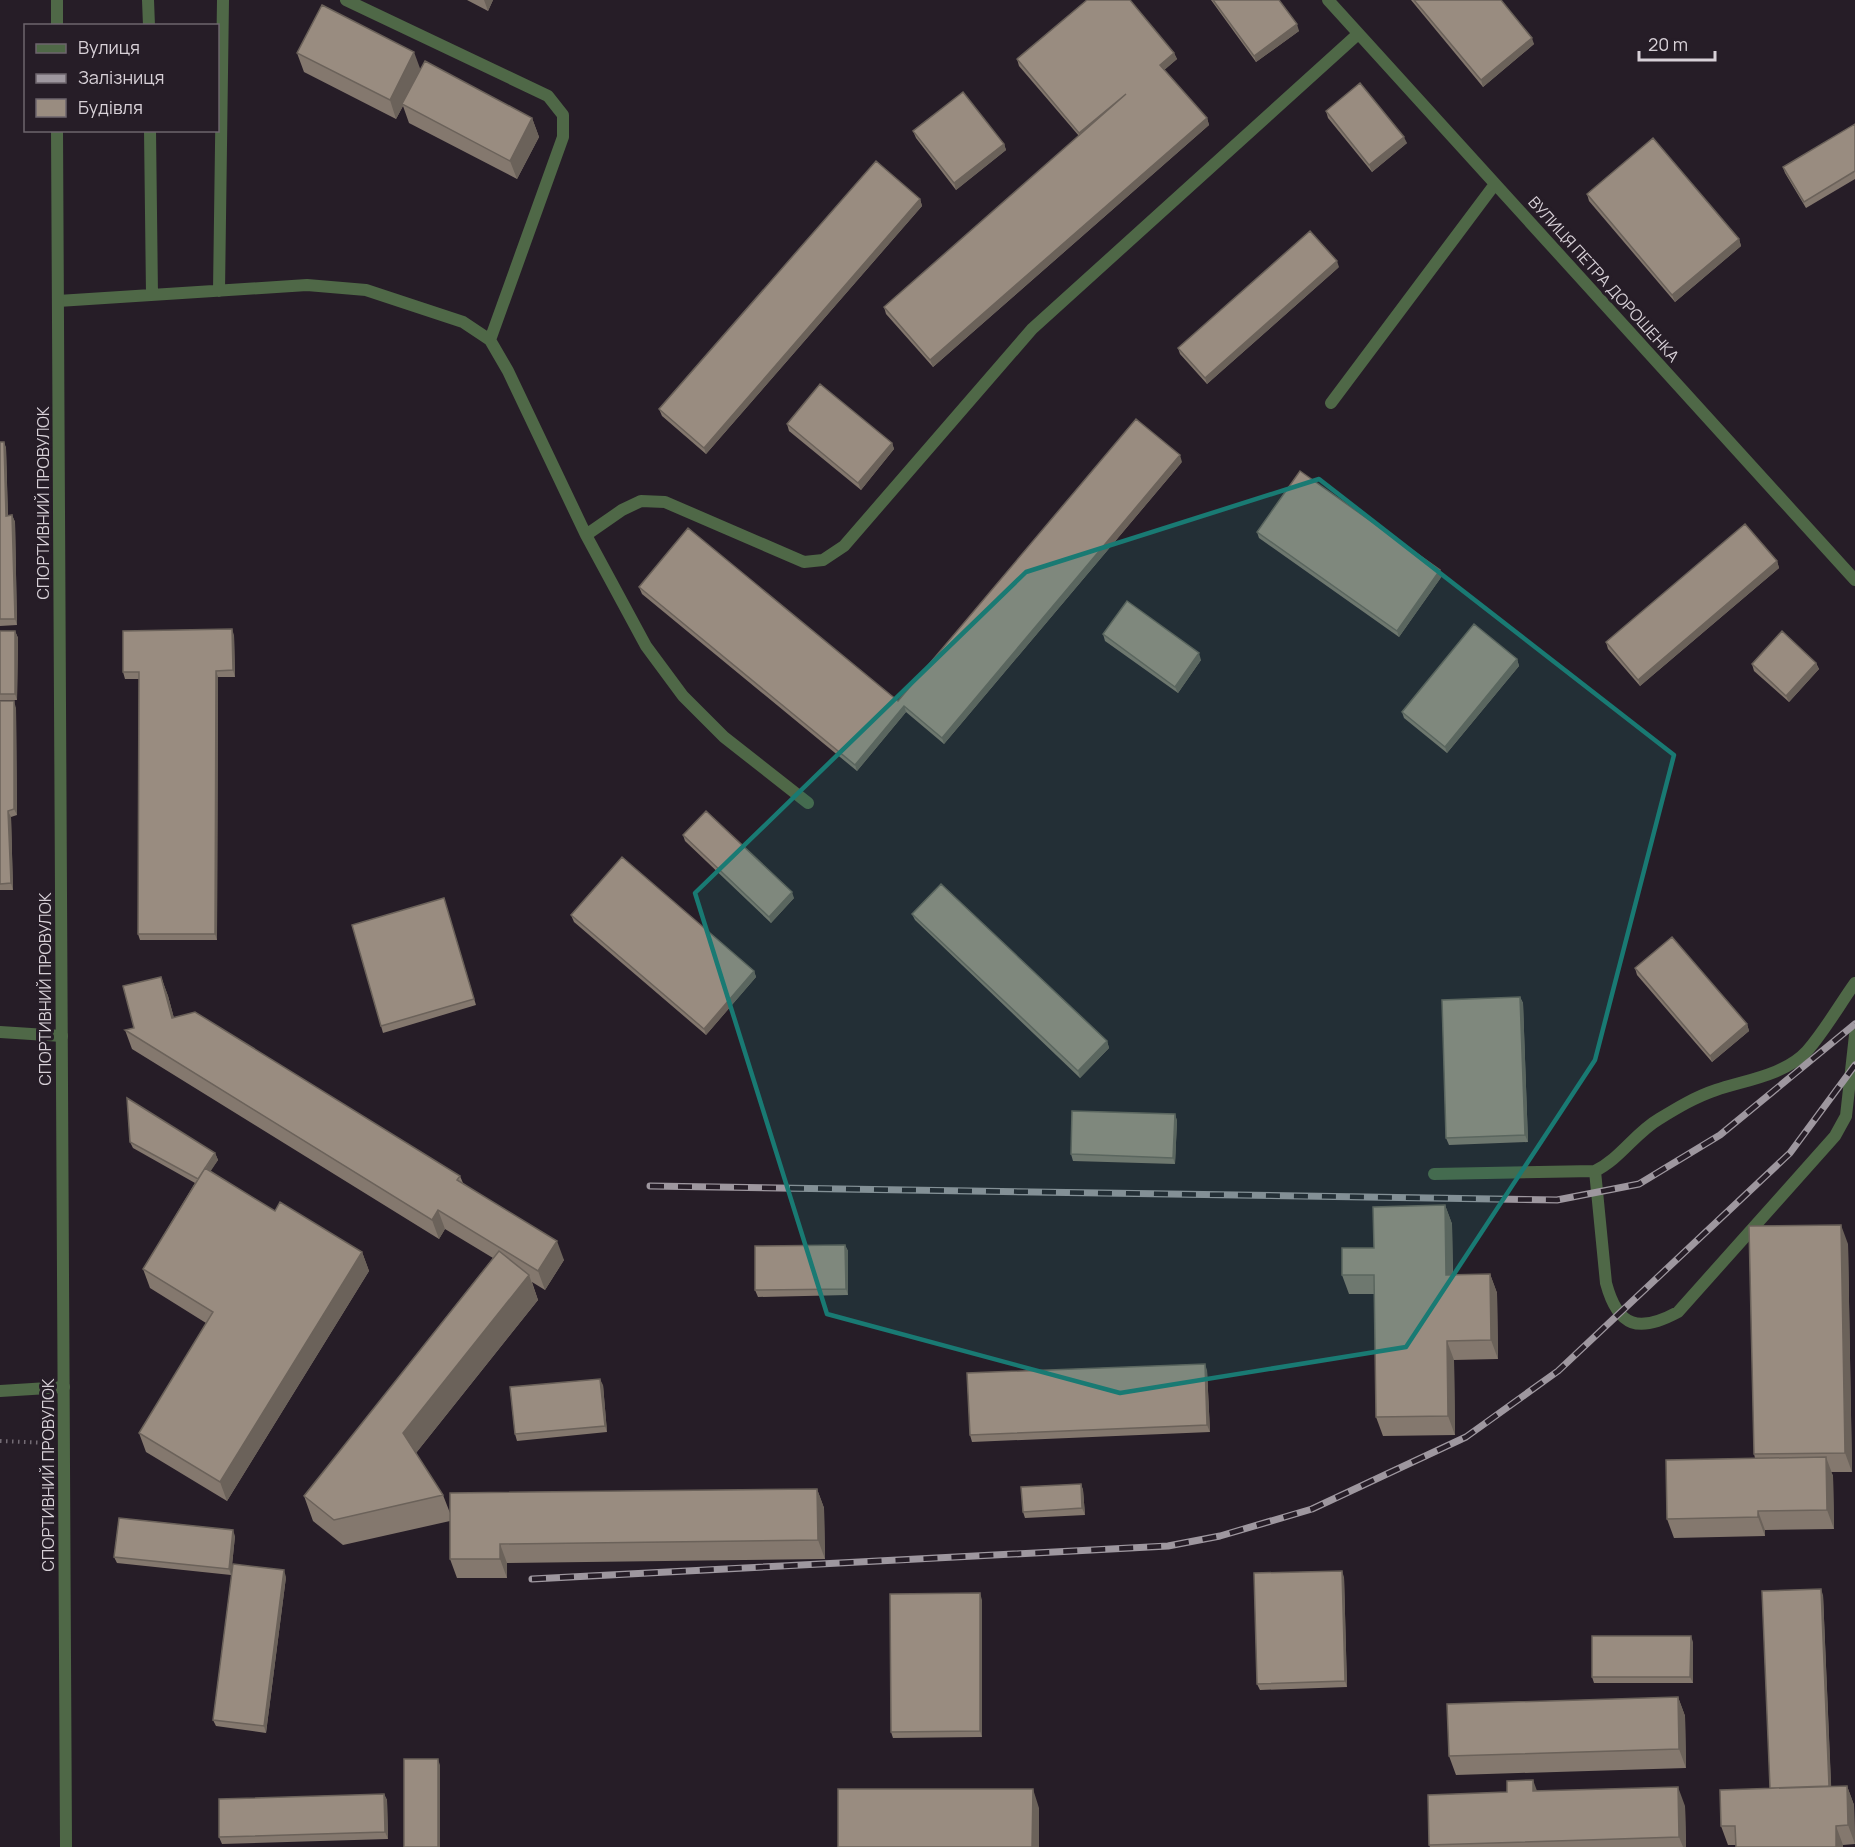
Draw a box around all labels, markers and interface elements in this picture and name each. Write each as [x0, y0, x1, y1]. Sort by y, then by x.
legend [24, 24, 219, 132]
scale bar [1639, 24, 1716, 62]
text: 20 m [1648, 32, 1688, 56]
text: Вулиця [78, 35, 140, 59]
text: Залізниця [78, 65, 164, 89]
text: Будівля [78, 95, 143, 119]
street label: ВУЛИЦЯ ПЕТРА ДОРОШЕНКА [1523, 191, 1685, 367]
street label: СПОРТИВНИЙ ПРОВУЛОК [32, 406, 54, 599]
street label: СПОРТИВНИЙ ПРОВУЛОК [34, 892, 56, 1085]
street label: СПОРТИВНИЙ ПРОВУЛОК [37, 1378, 59, 1571]

